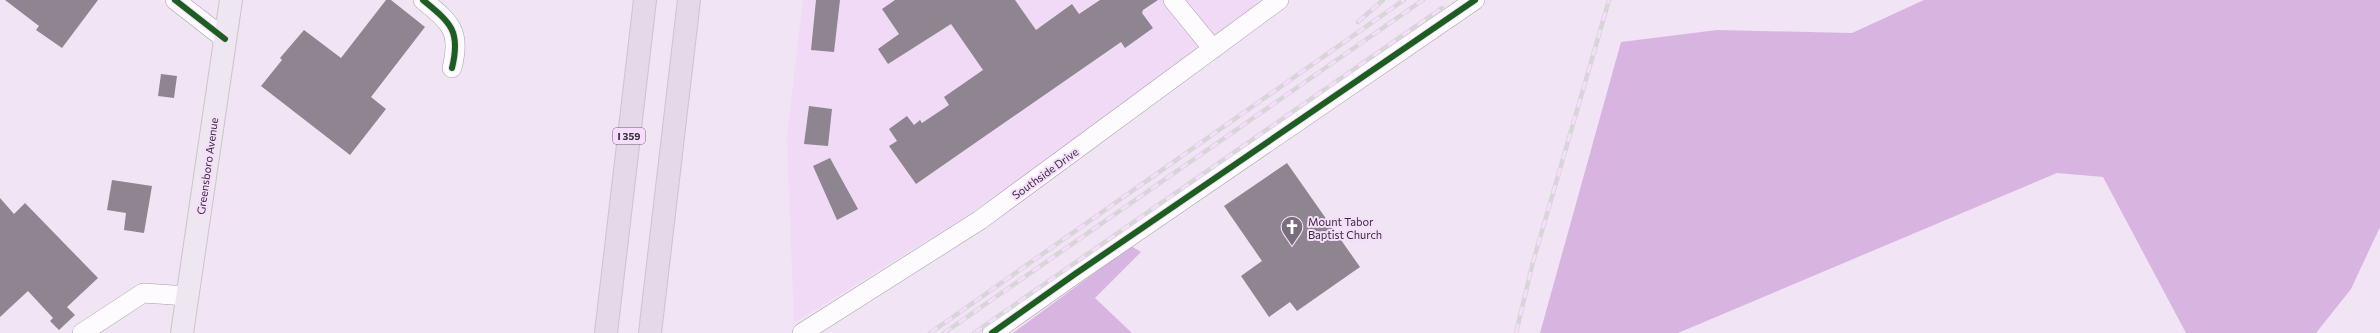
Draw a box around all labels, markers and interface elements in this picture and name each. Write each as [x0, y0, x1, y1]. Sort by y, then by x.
street label: Greensboro Avenue [194, 116, 220, 215]
road number: I 359 [613, 128, 645, 144]
street label: Southside Drive [1009, 145, 1081, 201]
church icon: Mount Tabor Baptist Church [1279, 214, 1305, 247]
place label: Mount Tabor Baptist Church [1308, 215, 1382, 241]

